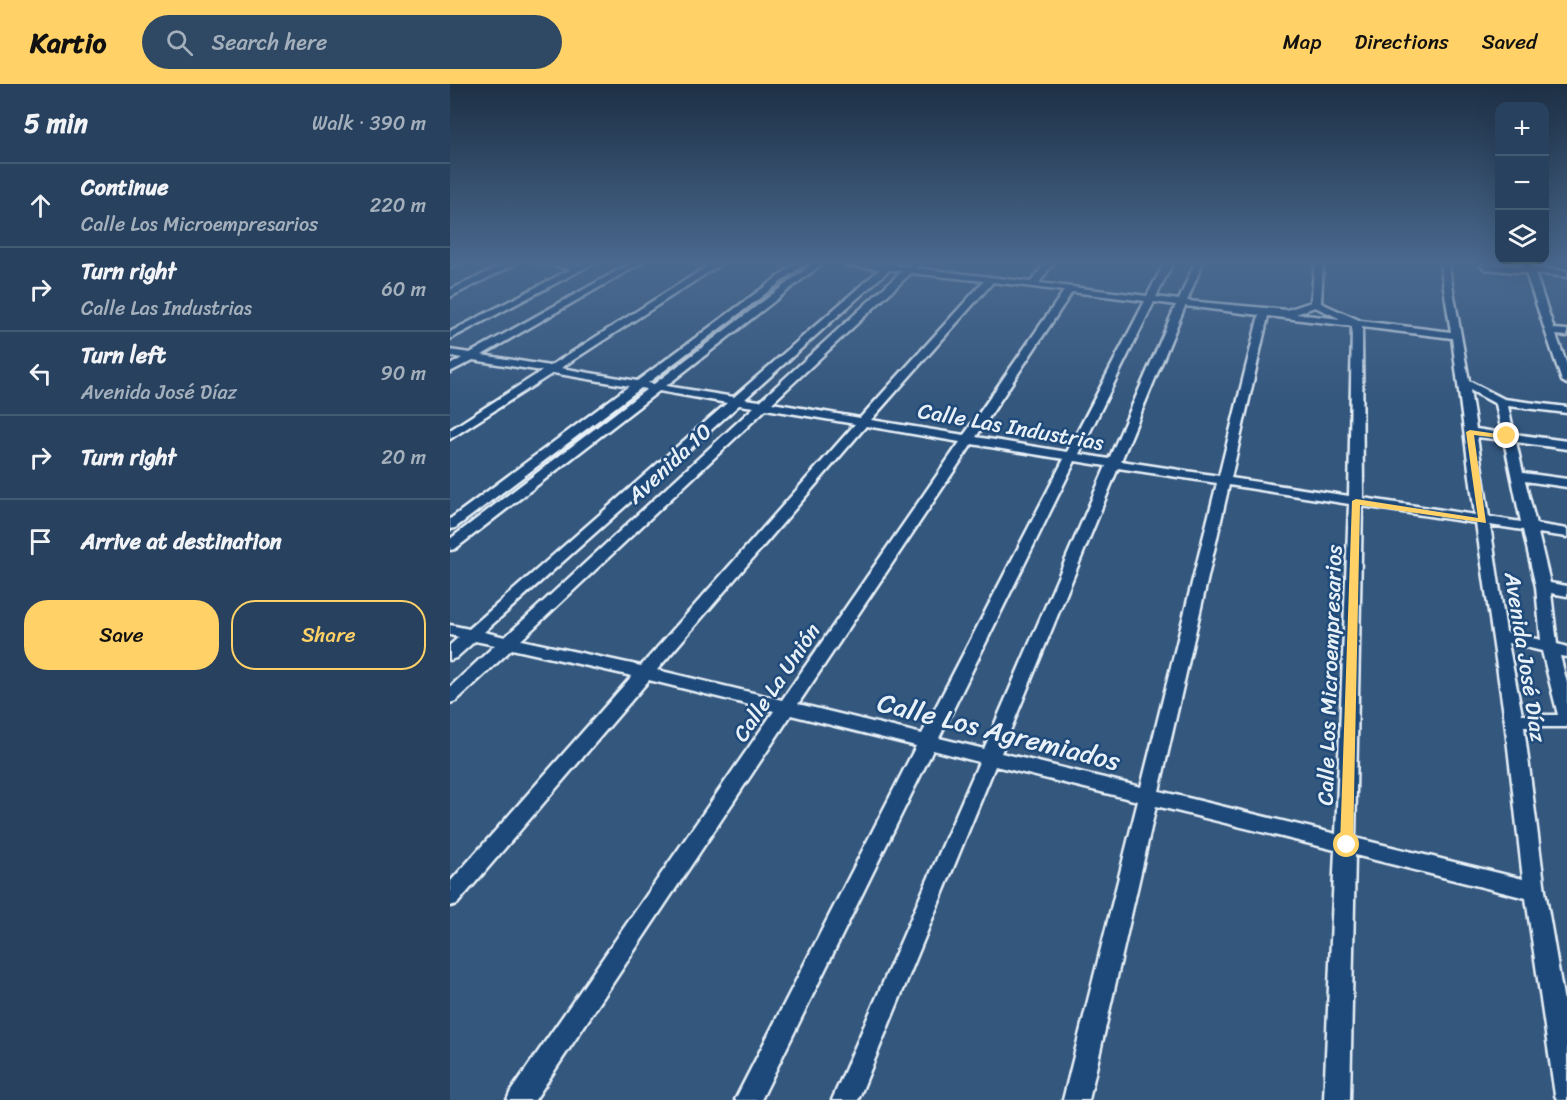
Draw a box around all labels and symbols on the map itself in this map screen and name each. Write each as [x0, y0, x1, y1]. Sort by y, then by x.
street label: Calle Las Industrias [915, 391, 1107, 462]
street label: Avenida 10 [617, 413, 721, 514]
route end [1493, 422, 1519, 448]
street label: Calle Los Microempresarios [1305, 543, 1354, 806]
street label: Avenida José Díaz [1493, 568, 1558, 745]
street label: Calle La Unión [722, 615, 831, 750]
street label: Calle Los Agremiados [872, 679, 1126, 786]
route start [1333, 831, 1359, 857]

